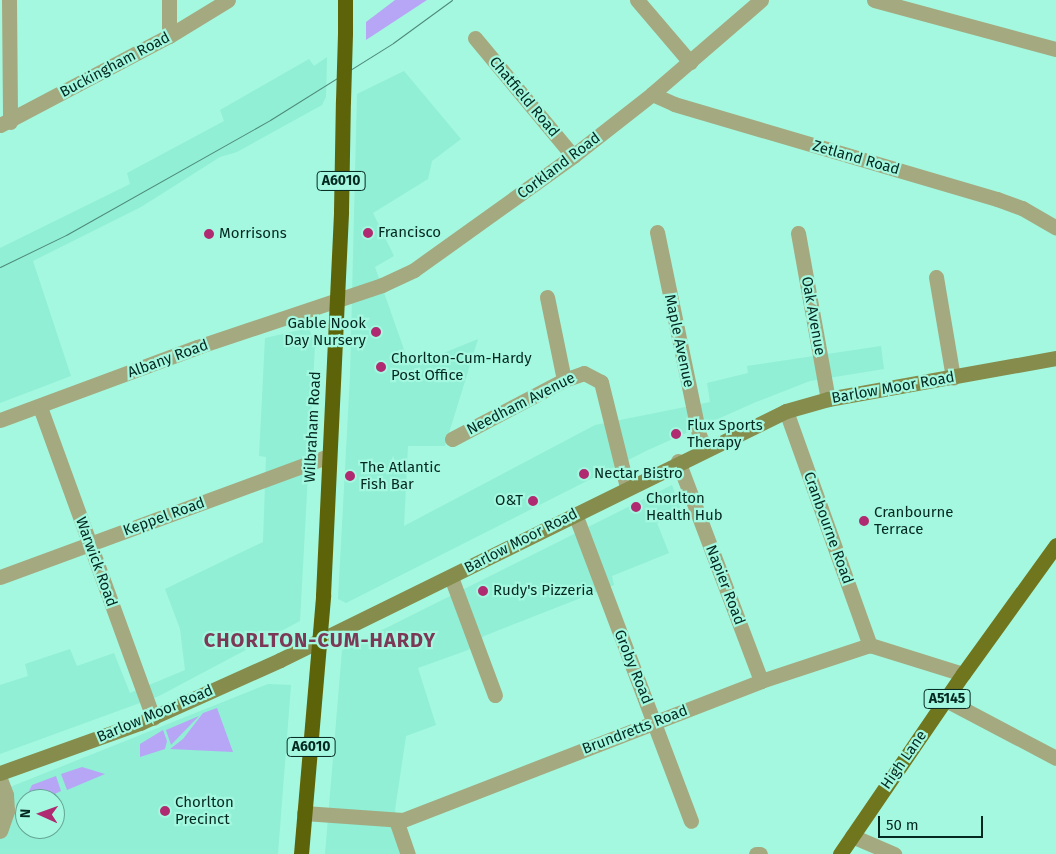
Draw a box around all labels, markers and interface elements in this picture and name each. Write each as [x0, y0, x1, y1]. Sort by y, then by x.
street label: Buckingham Road [57, 28, 173, 102]
street label: Chatfield Road [485, 53, 563, 141]
street label: Corkland Road [514, 129, 604, 203]
street label: Zetland Road [810, 137, 902, 179]
road number: A6010 [316, 170, 366, 192]
place label: Francisco [378, 224, 441, 242]
place label: Morrisons [219, 225, 287, 243]
marker: Francisco [362, 227, 374, 239]
marker: Morrisons [203, 228, 215, 240]
street label: Oak Avenue [797, 275, 829, 357]
street label: Maple Avenue [660, 293, 698, 389]
place label: Gable Nook Day Nursery [284, 314, 366, 349]
marker: Gable Nook Day Nursery [370, 326, 382, 338]
street label: Albany Road [125, 336, 211, 382]
place label: Chorlton-Cum-Hardy Post Office [391, 349, 532, 384]
marker: Chorlton-Cum-Hardy Post Office [375, 361, 387, 373]
street label: Barlow Moor Road [830, 368, 956, 408]
street label: Needham Avenue [464, 369, 578, 439]
street label: Wilbraham Road [301, 371, 325, 483]
place label: Flux Sports Therapy [687, 416, 763, 451]
marker: Flux Sports Therapy [669, 427, 683, 441]
place label: The Atlantic Fish Bar [360, 458, 441, 493]
place label: Nectar Bistro [594, 465, 683, 483]
marker: Nectar Bistro [578, 468, 590, 480]
street label: Cranbourne Road [799, 469, 857, 587]
marker: The Atlantic Fish Bar [344, 470, 356, 482]
place label: Chorlton Health Hub [646, 489, 723, 524]
place label: O&T [495, 492, 523, 510]
street label: Keppel Road [121, 494, 207, 540]
marker: O&T [527, 495, 539, 507]
marker: Chorlton Health Hub [630, 501, 642, 513]
place label: Cranbourne Terrace [874, 503, 954, 538]
street label: Barlow Moor Road [461, 505, 581, 577]
street label: Warwick Road [71, 515, 121, 609]
marker: Cranbourne Terrace [858, 515, 870, 527]
street label: Napier Road [702, 543, 748, 627]
place label: Rudy's Pizzeria [493, 582, 594, 600]
marker: Rudy's Pizzeria [477, 585, 489, 597]
street label: Groby Road [610, 627, 656, 707]
district label: CHORLTON-CUM-HARDY [202, 628, 438, 652]
street label: Barlow Moor Road [94, 681, 216, 747]
road number: A5145 [923, 688, 971, 711]
street label: Brundretts Road [580, 702, 690, 758]
street label: High Lane [877, 727, 931, 793]
road number: A6010 [286, 736, 336, 759]
north arrow [15, 789, 65, 839]
place label: Chorlton Precinct [175, 793, 234, 828]
marker: Chorlton Precinct [159, 805, 171, 817]
scale bar [881, 806, 986, 838]
text: N [17, 809, 34, 818]
text: 50 m [886, 816, 919, 834]

